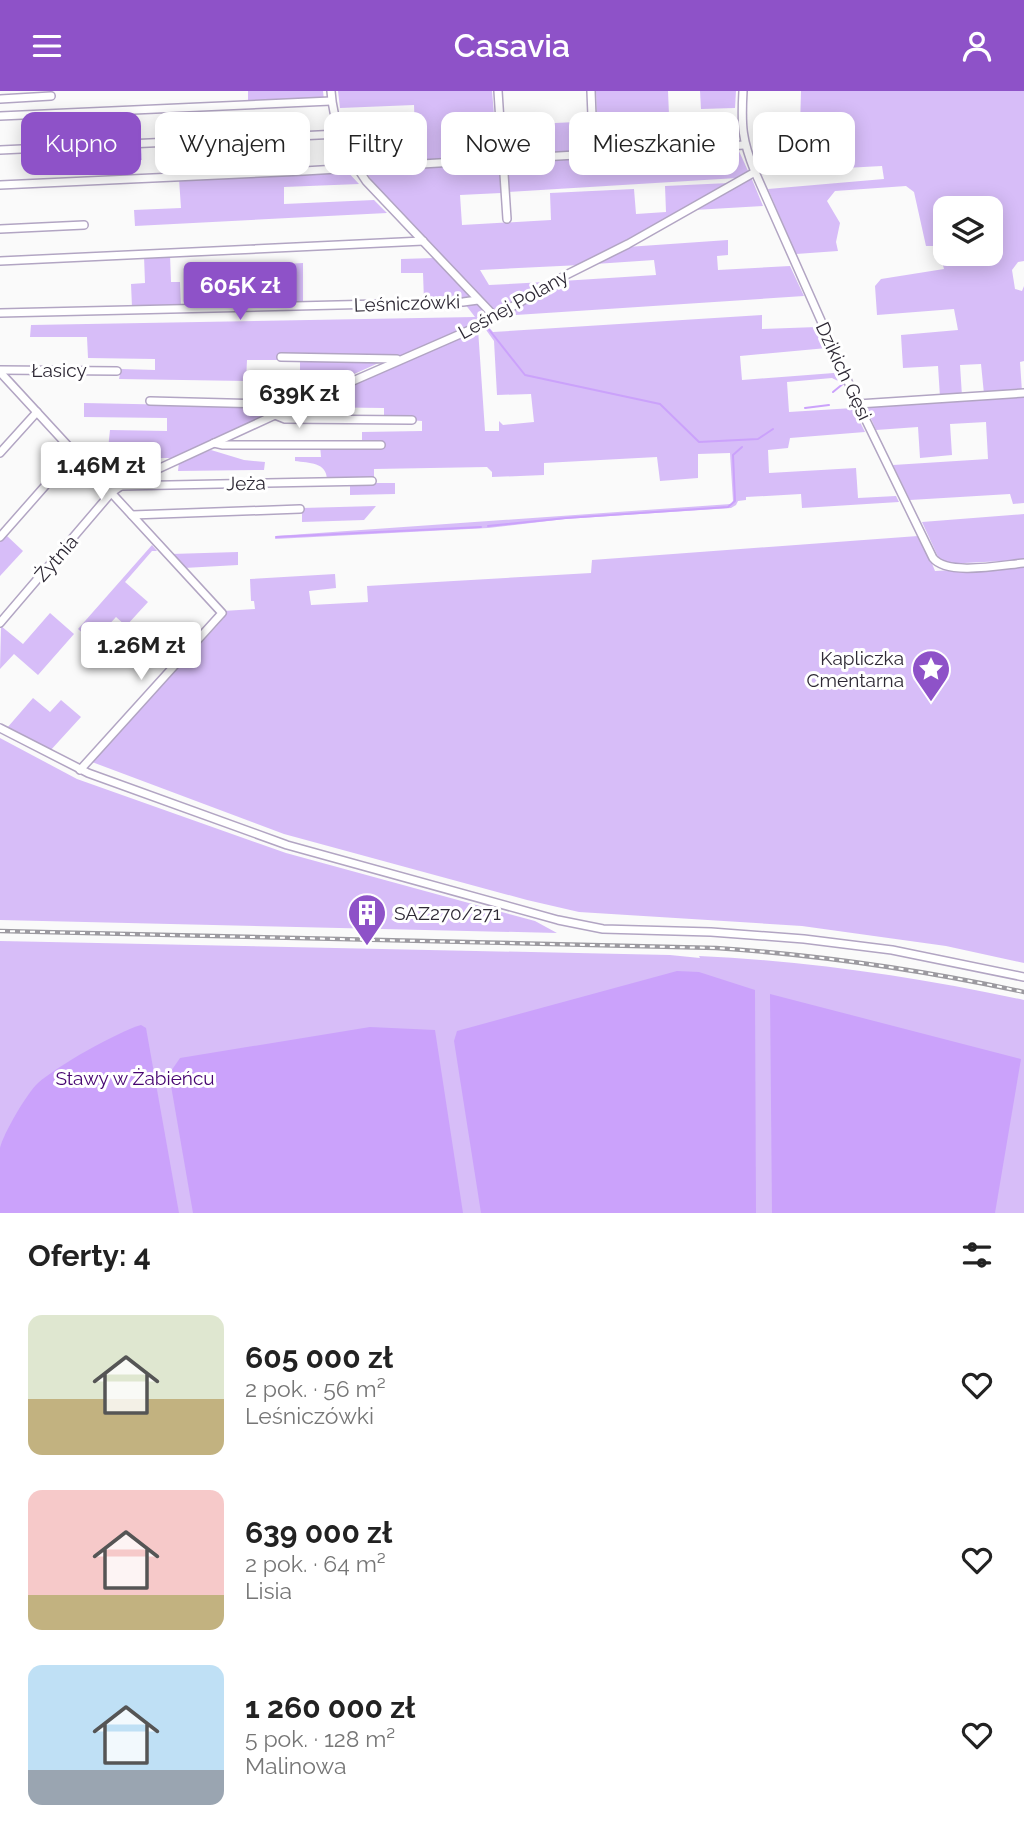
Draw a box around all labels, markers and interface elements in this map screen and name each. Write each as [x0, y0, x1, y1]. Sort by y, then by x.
icon: menu [28, 27, 66, 65]
text: Casavia [454, 27, 570, 64]
icon: person [958, 27, 996, 65]
chip: Kupno [21, 112, 141, 175]
chip: Wynajem [155, 112, 310, 175]
chip: Filtry [324, 112, 427, 175]
chip: Nowe [441, 112, 555, 175]
chip: Mieszkanie [569, 112, 739, 175]
chip: Dom [753, 112, 855, 175]
map controls [933, 196, 1003, 266]
button: layers [933, 196, 1003, 266]
pin: 605K zł [175, 263, 305, 322]
street label: Leśnej Polany [454, 265, 572, 343]
text: 605K zł [200, 271, 280, 298]
street label: Leśniczówki [353, 290, 461, 316]
street label: Dzikich Gęsi [812, 318, 876, 424]
street label: Łasicy [31, 359, 87, 381]
pin: 639K zł [234, 371, 364, 430]
text: 639K zł [259, 379, 339, 406]
pin: 1.46M zł [29, 443, 173, 502]
text: 1.46M zł [57, 451, 145, 478]
street label: Jeża [226, 472, 266, 494]
street label: Żytnia [30, 530, 82, 586]
pin: 1.26M zł [69, 623, 213, 682]
text: 1.26M zł [97, 631, 185, 658]
place label: Kapliczka Cmentarna [807, 647, 904, 691]
place icon: Kapliczka Cmentarna [910, 648, 952, 703]
building icon: SAZ270/271 [346, 892, 388, 947]
place label: SAZ270/271 [394, 902, 501, 924]
park label: Stawy w Żabieńcu [55, 1067, 215, 1089]
icon: filters [958, 1236, 996, 1274]
text: Oferty: 4 [28, 1238, 151, 1273]
text: 605 000 zł [245, 1340, 393, 1375]
icon: home [84, 1343, 168, 1427]
icon: heart [958, 1366, 996, 1404]
text: 2 pok. · 56 m² [245, 1375, 386, 1402]
text: Leśniczówki [245, 1402, 374, 1429]
text: 639 000 zł [245, 1515, 392, 1550]
icon: home [84, 1518, 168, 1602]
icon: heart [958, 1541, 996, 1579]
text: 2 pok. · 64 m² [245, 1550, 386, 1577]
text: Lisia [245, 1577, 292, 1604]
text: 1 260 000 zł [245, 1690, 415, 1725]
icon: home [84, 1693, 168, 1777]
icon: heart [958, 1716, 996, 1754]
text: 5 pok. · 128 m² [245, 1725, 395, 1752]
text: Malinowa [245, 1752, 346, 1779]

